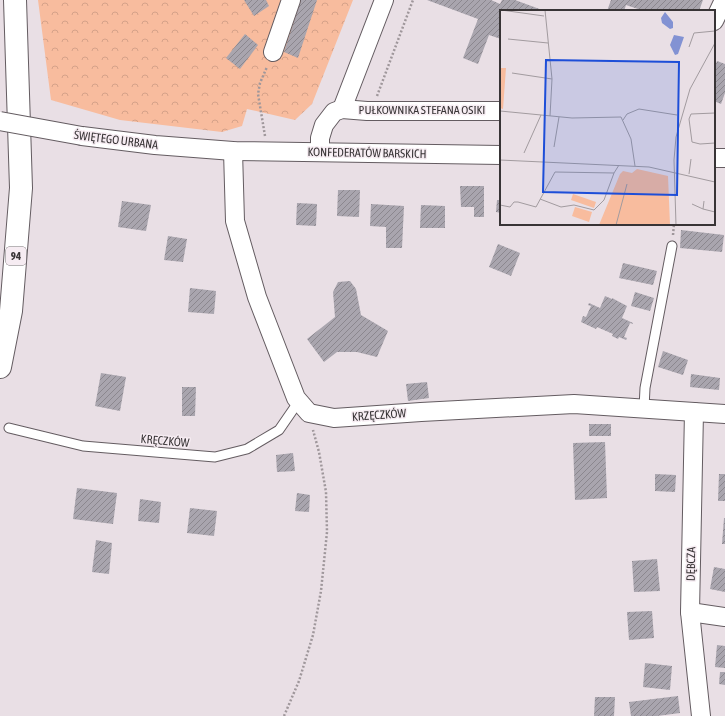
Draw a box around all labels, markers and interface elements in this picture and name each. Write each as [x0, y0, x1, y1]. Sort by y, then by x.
inset map [500, 10, 715, 225]
street label: PUŁKOWNIKA STEFANA OSIKI [359, 103, 485, 117]
street label: ŚWIĘTEGO URBANA [73, 128, 159, 152]
street label: KONFEDERATÓW BARSKICH [307, 145, 427, 161]
road number: 94 [6, 247, 26, 265]
street label: KRZĘCZKÓW [351, 406, 407, 424]
street label: KRĘCZKÓW [140, 432, 190, 450]
street label: DĘBCZA [684, 547, 698, 581]

